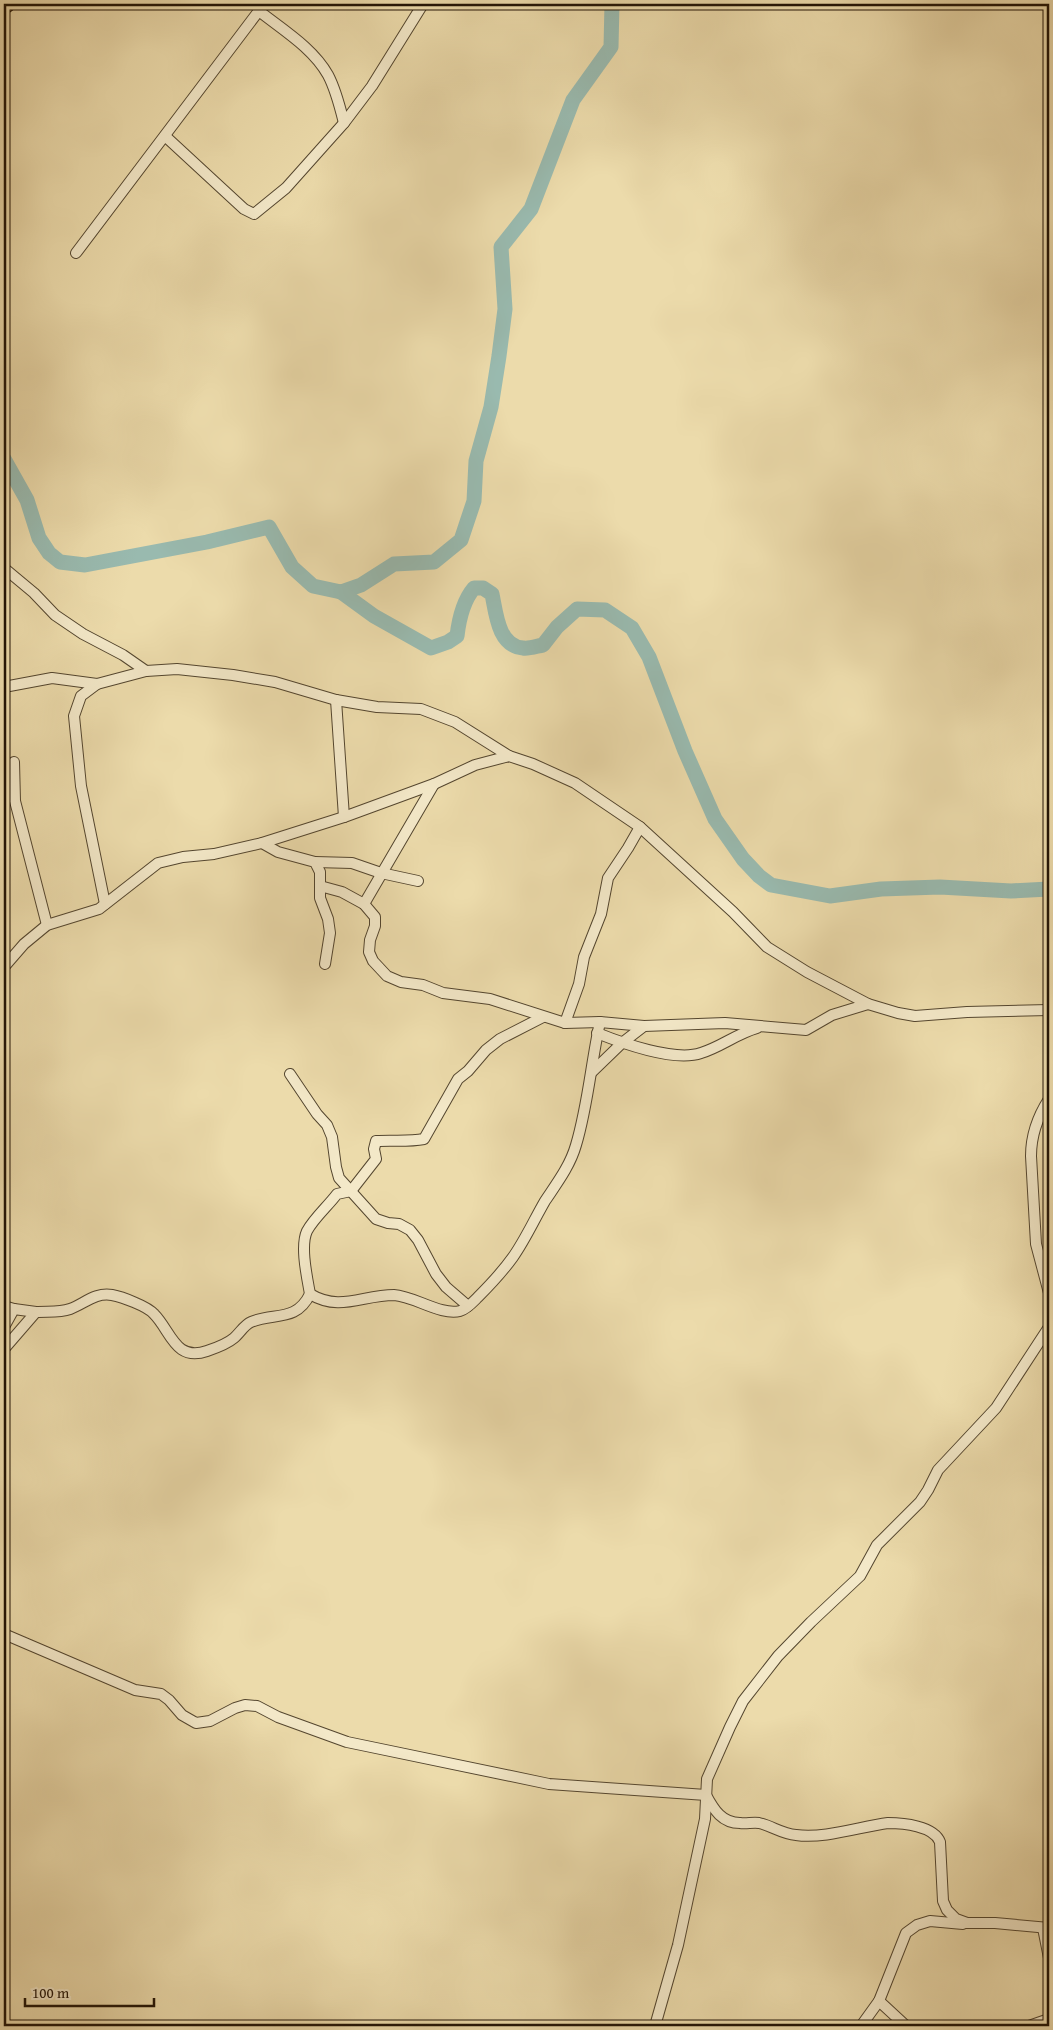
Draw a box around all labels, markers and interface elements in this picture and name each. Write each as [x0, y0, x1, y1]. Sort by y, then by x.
scale bar [25, 1975, 154, 2007]
text: 100 m [32, 1982, 70, 2003]

